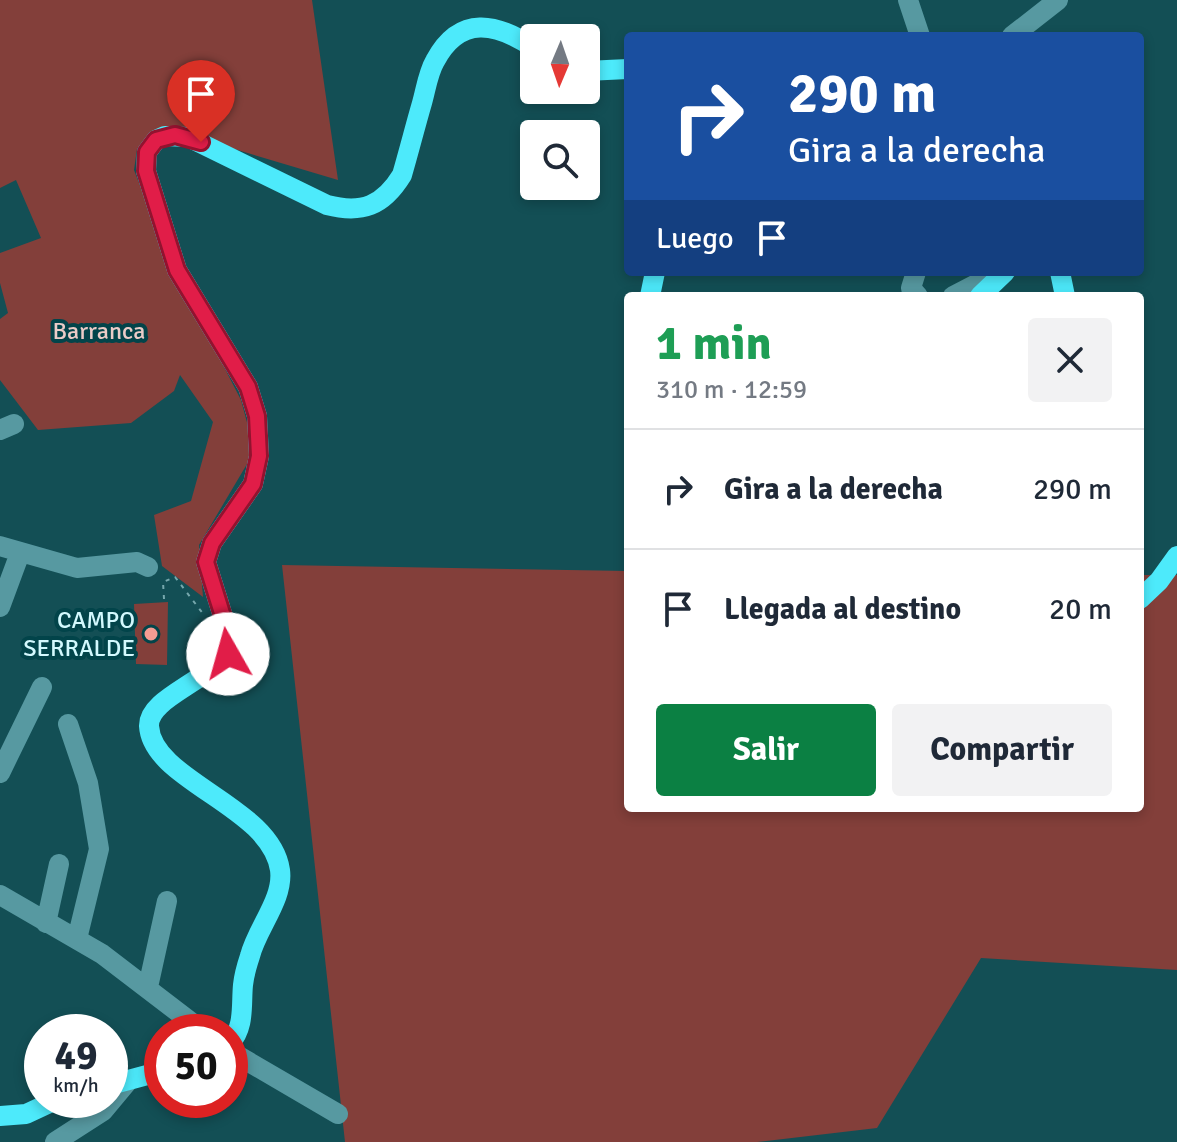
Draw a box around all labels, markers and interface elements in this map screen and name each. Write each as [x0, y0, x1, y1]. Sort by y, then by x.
north arrow [520, 24, 600, 104]
map controls [520, 24, 600, 200]
text: 290 m [788, 59, 936, 128]
pin [167, 60, 235, 142]
icon: right [656, 64, 760, 168]
icon: arrive [179, 72, 223, 116]
button: search [520, 120, 600, 200]
text: Gira a la derecha [788, 128, 1046, 173]
icon: arrive [750, 216, 794, 260]
text: Luego [656, 220, 734, 257]
text: 1 min [656, 314, 772, 373]
park label: Barranca [53, 316, 145, 346]
button: close [1028, 318, 1112, 402]
text: 310 m · 12:59 [656, 374, 807, 406]
icon: right [656, 467, 700, 511]
text: Gira a la derecha [724, 471, 943, 508]
text: 290 m [1033, 471, 1112, 508]
icon: arrive [656, 587, 700, 631]
text: Llegada al destino [724, 591, 961, 628]
text: 20 m [1049, 591, 1112, 628]
place label: CAMPO SERRALDE [23, 605, 135, 663]
position arrow [186, 612, 270, 696]
marker: CAMPO SERRALDE [142, 625, 160, 643]
button: Salir [656, 704, 876, 796]
button: Compartir [892, 704, 1112, 796]
speed limit sign: 50 [144, 1014, 248, 1118]
text: 49 [54, 1031, 98, 1081]
text: km/h [53, 1073, 99, 1098]

